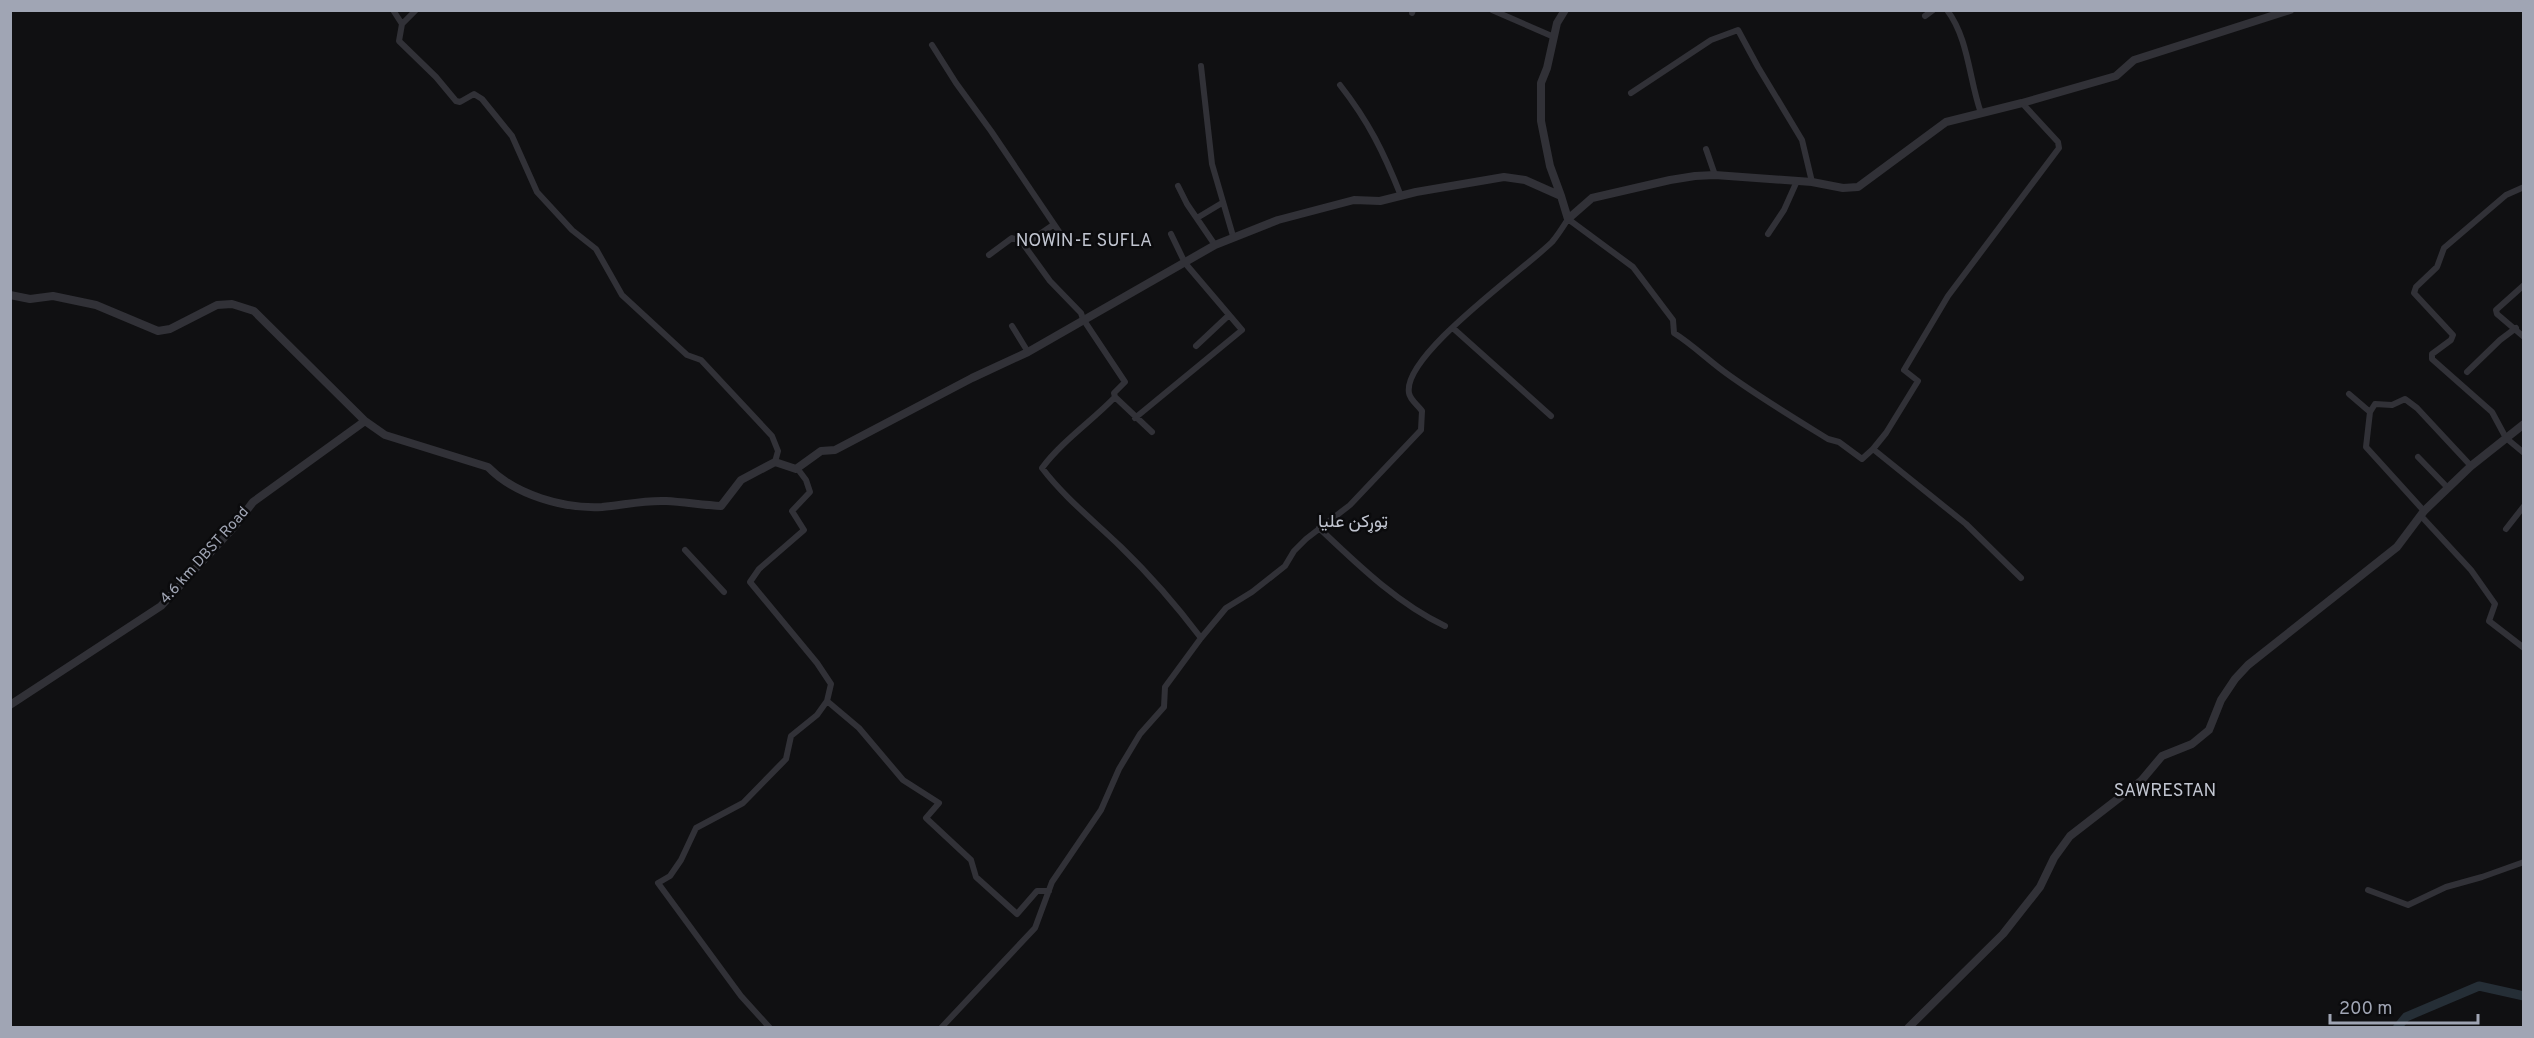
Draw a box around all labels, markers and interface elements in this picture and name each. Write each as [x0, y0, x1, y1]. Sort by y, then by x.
district label: NOWIN-E SUFLA [1016, 230, 1152, 253]
street label: 4.6 km DBST Road [156, 503, 254, 609]
district label: ټوړکن علیا [1318, 511, 1388, 534]
district label: SAWRESTAN [2114, 780, 2216, 803]
scale bar [2330, 987, 2478, 1025]
text: 200 m [2339, 998, 2392, 1021]

